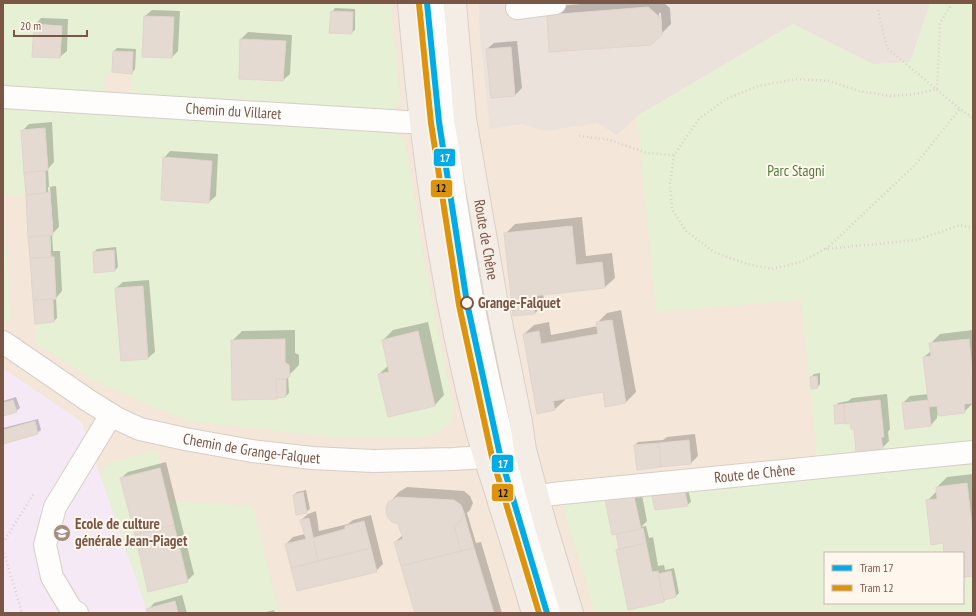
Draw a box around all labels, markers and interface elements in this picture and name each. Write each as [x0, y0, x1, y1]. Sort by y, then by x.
scale bar [14, 12, 87, 38]
text: 20 m [20, 18, 41, 33]
street label: Chemin du Villaret [185, 98, 282, 123]
line badge: 17 [433, 148, 456, 167]
text: 17 [440, 151, 450, 165]
park label: Parc Stagni [767, 161, 825, 180]
line badge: 12 [430, 179, 453, 198]
text: 12 [436, 181, 446, 195]
street label: Route de Chêne [470, 198, 503, 281]
place label: Grange-Falquet [478, 293, 561, 312]
marker: Grange-Falquet [460, 296, 474, 310]
street label: Chemin de Grange-Falquet [181, 429, 321, 467]
line badge: 17 [491, 454, 514, 473]
text: 17 [498, 457, 508, 471]
street label: Route de Chêne [713, 460, 796, 487]
line badge: 12 [491, 483, 514, 502]
text: 12 [498, 486, 508, 500]
place label: Ecole de culture générale Jean-Piaget [75, 514, 188, 550]
school or university icon: Ecole de culture générale Jean-Piaget [52, 523, 72, 543]
legend [824, 552, 964, 604]
text: Tram 17 [860, 560, 894, 575]
text: Tram 12 [860, 580, 894, 595]

